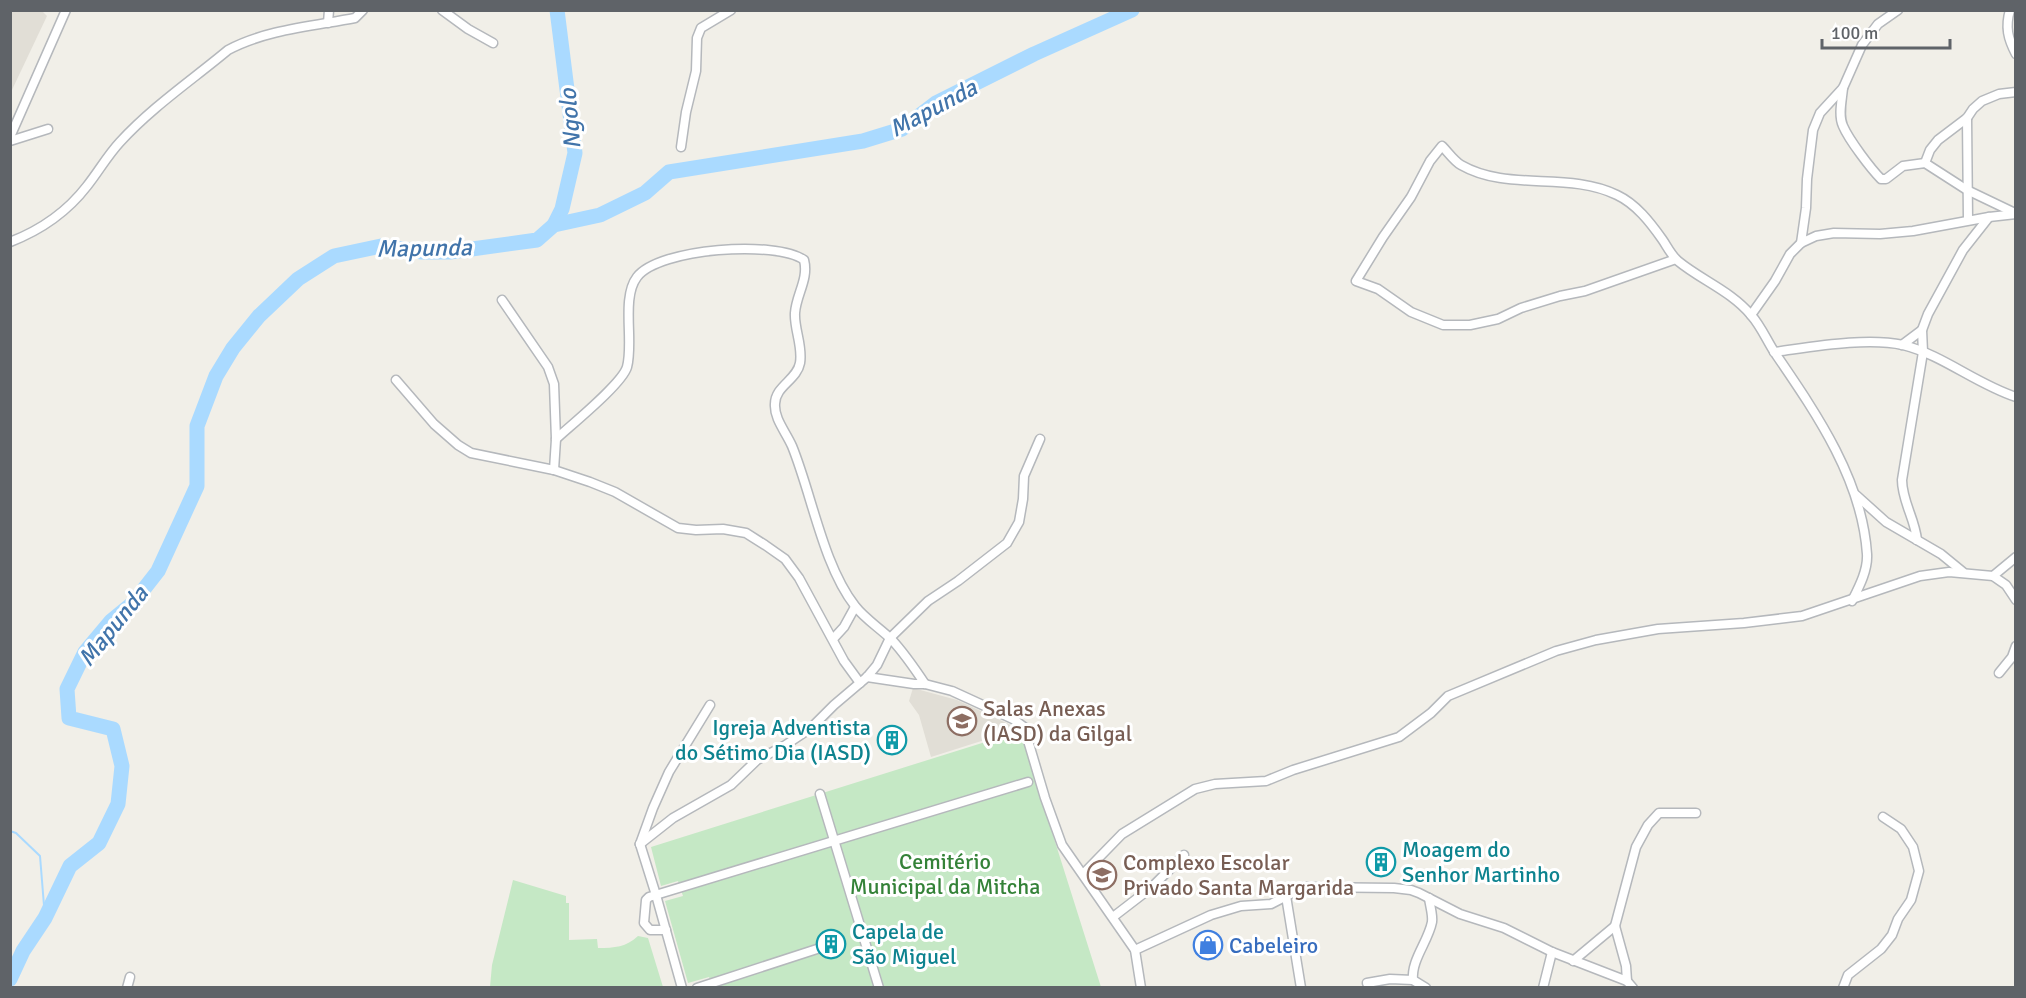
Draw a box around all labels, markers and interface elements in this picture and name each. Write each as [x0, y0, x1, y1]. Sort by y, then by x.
scale bar [1822, 12, 1950, 50]
text: 100 m [1831, 22, 1878, 44]
water label: Mapunda [884, 72, 983, 144]
water label: Ngolo [552, 86, 588, 151]
water label: Mapunda [376, 232, 473, 264]
water label: Mapunda [71, 579, 155, 673]
place label: Salas Anexas (IASD) da Gilgal [983, 695, 1132, 747]
school or university icon: Salas Anexas (IASD) da Gilgal [946, 705, 978, 737]
place label: Igreja Adventista do Sétimo Dia (IASD) [675, 714, 871, 766]
building icon: Igreja Adventista do Sétimo Dia (IASD) [876, 724, 908, 756]
place label: Moagem do Senhor Martinho [1402, 836, 1560, 888]
building icon: Moagem do Senhor Martinho [1365, 846, 1397, 878]
park label: Cemitério Municipal da Mitcha [850, 848, 1040, 900]
place label: Complexo Escolar Privado Santa Margarida [1123, 849, 1354, 901]
school or university icon: Complexo Escolar Privado Santa Margarida [1086, 859, 1118, 891]
place label: Capela de São Miguel [852, 918, 956, 970]
building icon: Capela de São Miguel [815, 928, 847, 960]
shop icon: Cabeleiro [1192, 929, 1224, 961]
place label: Cabeleiro [1229, 932, 1318, 959]

